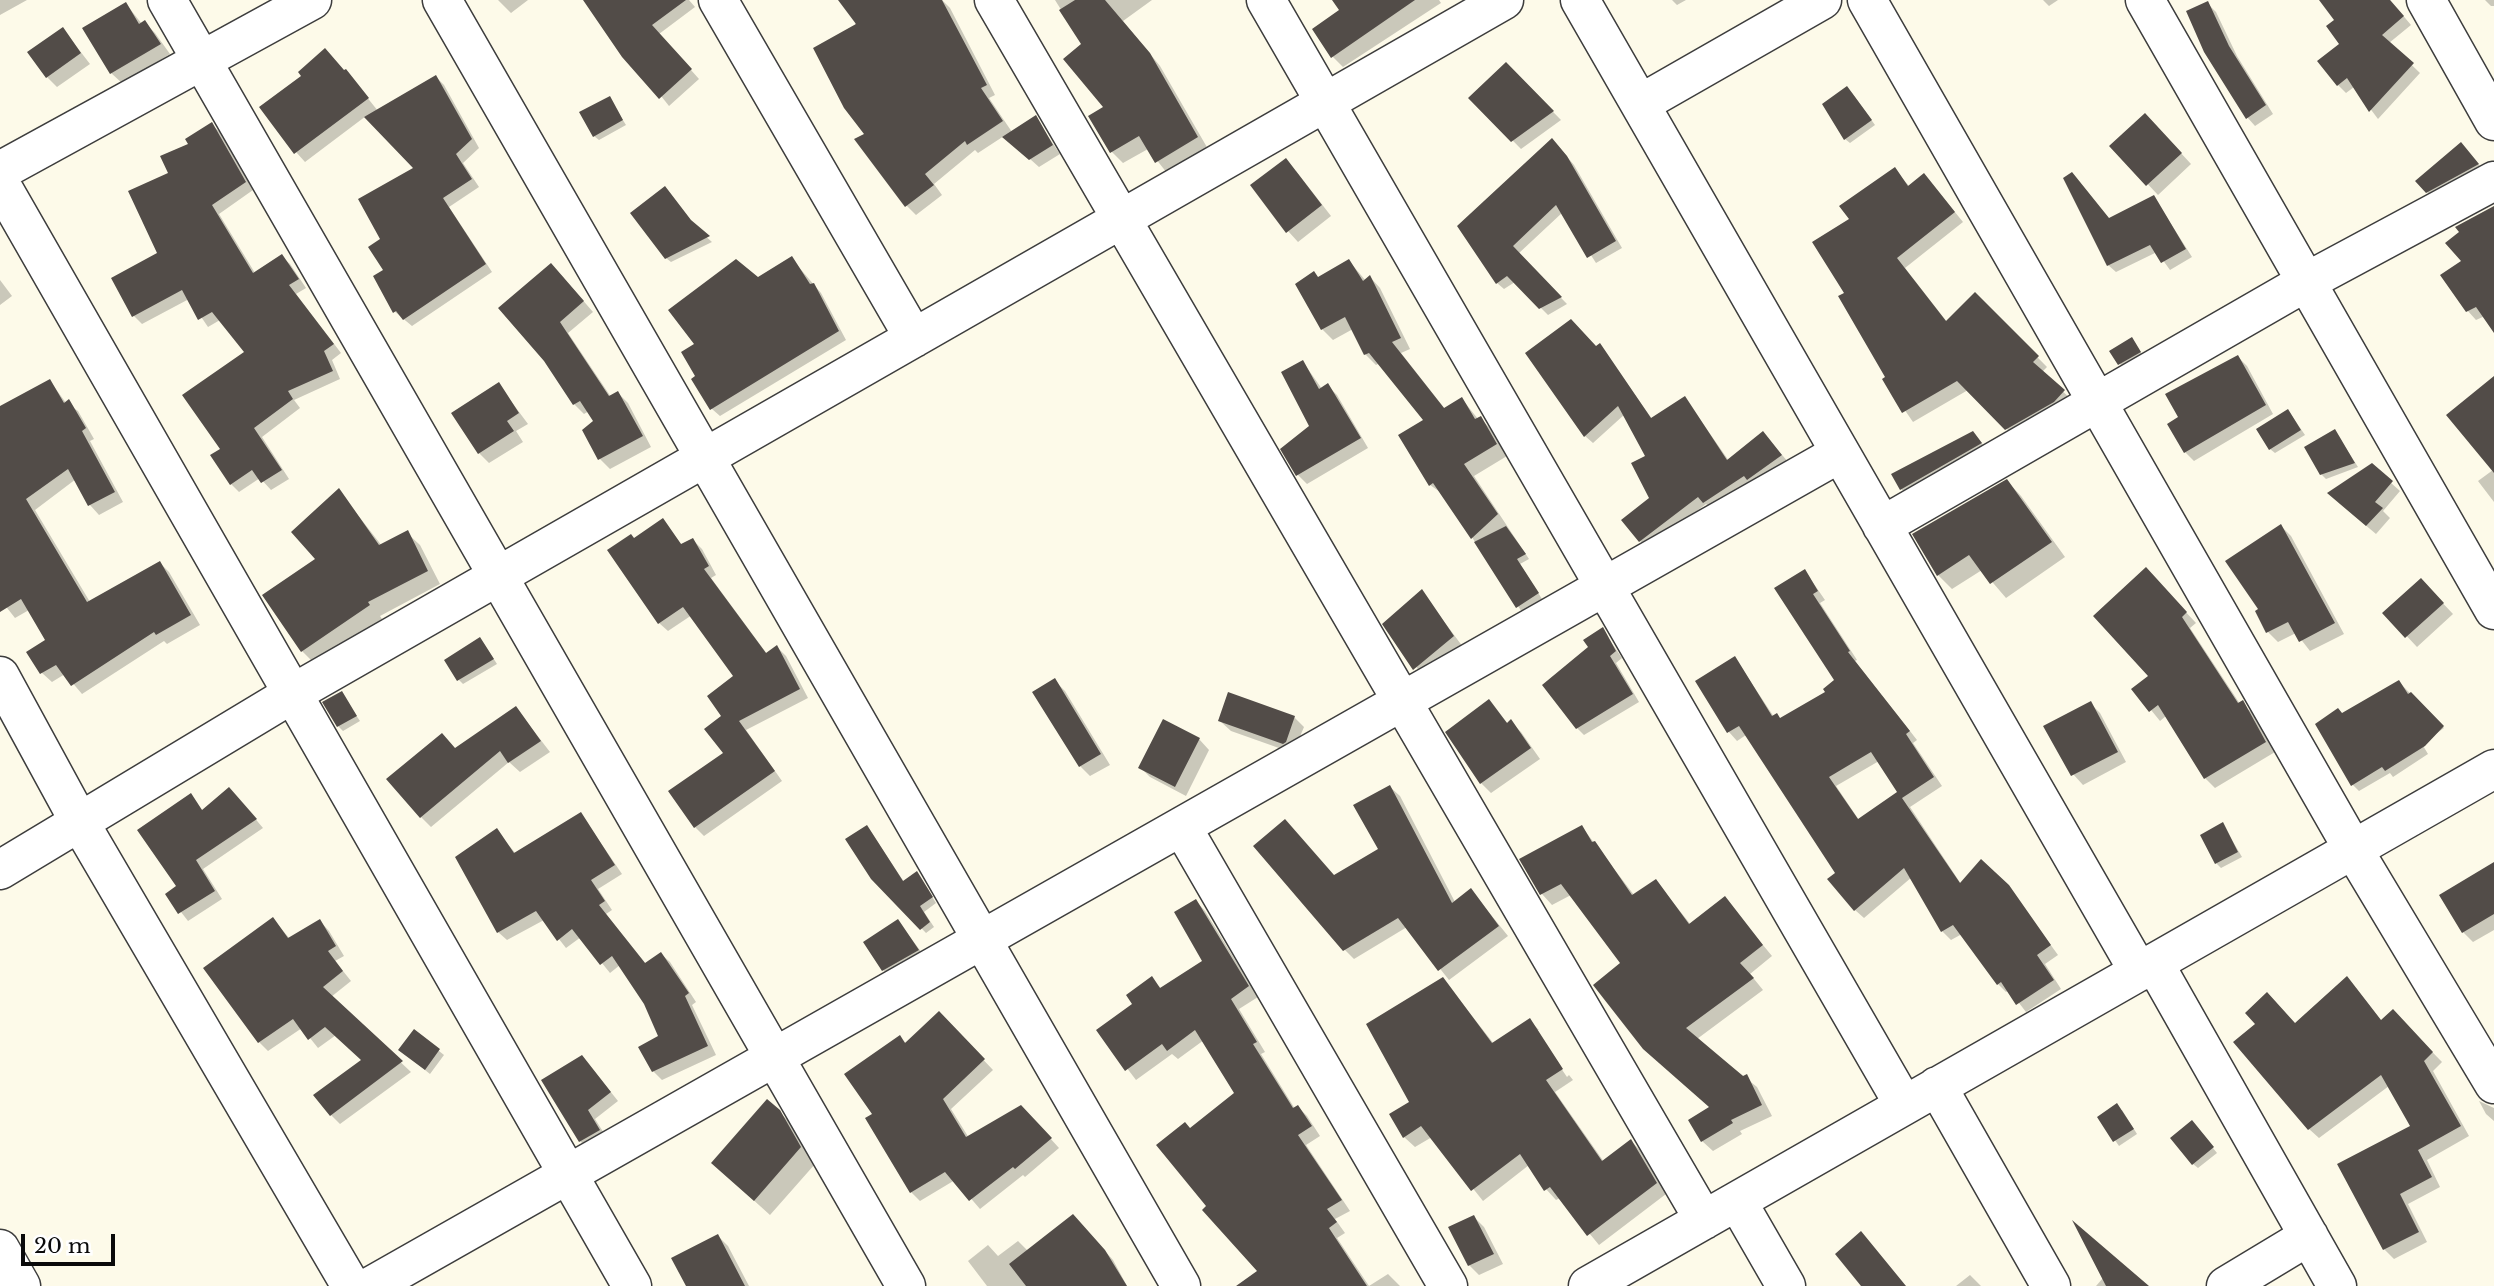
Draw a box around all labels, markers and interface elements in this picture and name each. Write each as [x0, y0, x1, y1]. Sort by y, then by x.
scale bar [24, 1220, 119, 1264]
text: 20 m [34, 1233, 91, 1259]

